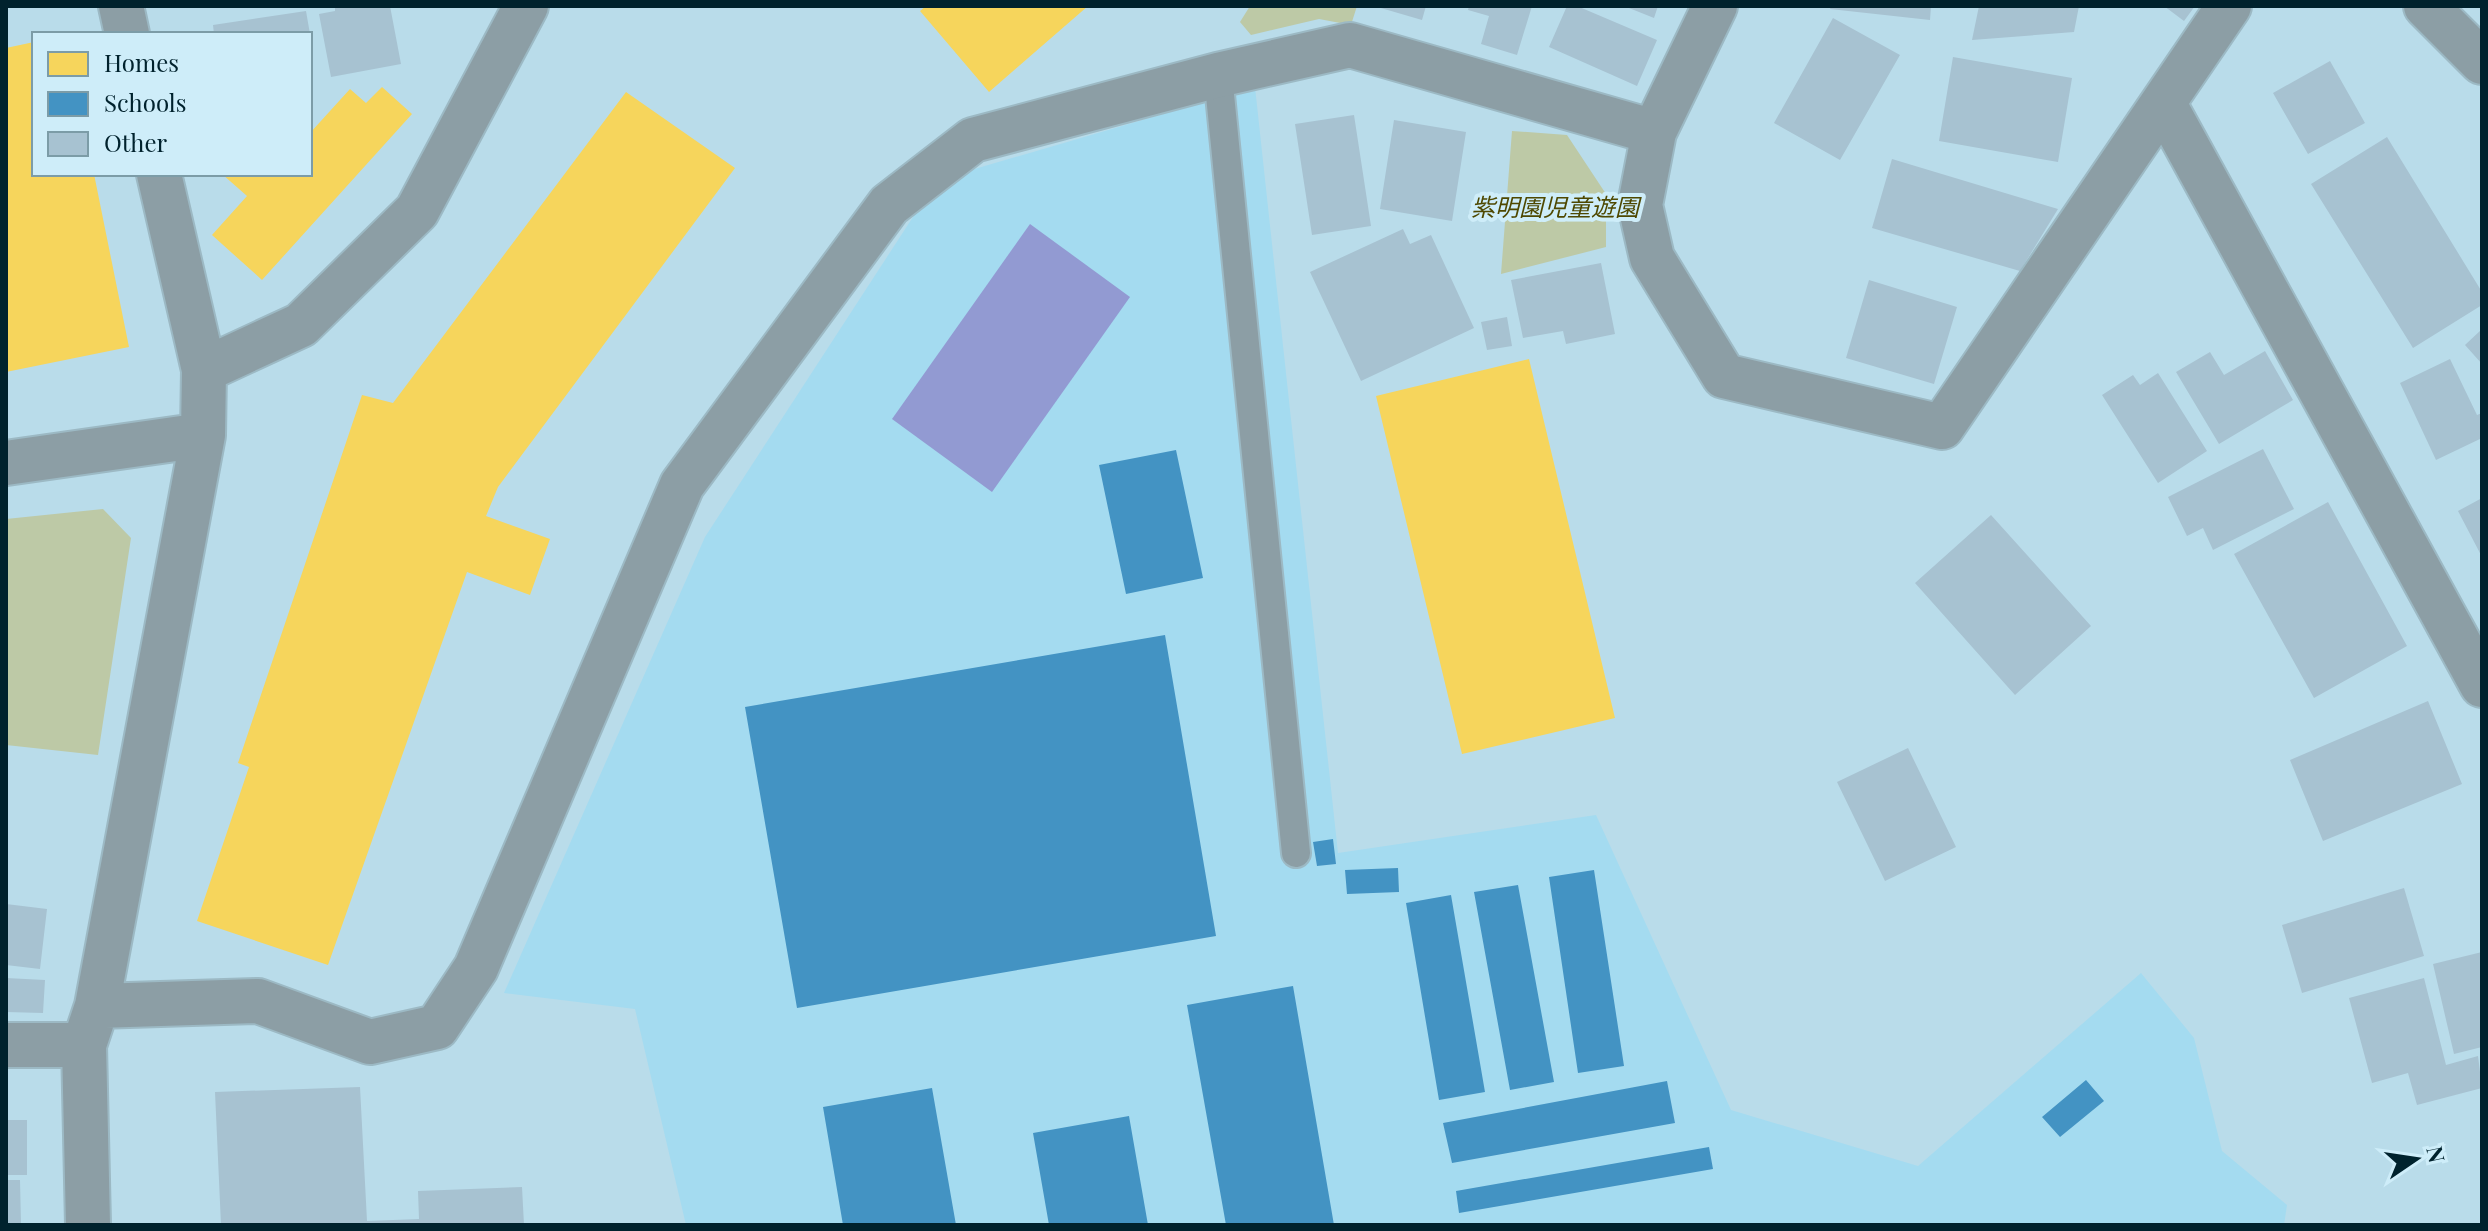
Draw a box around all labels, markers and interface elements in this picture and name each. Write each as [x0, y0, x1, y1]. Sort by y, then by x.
legend [32, 32, 312, 176]
text: Homes [104, 46, 179, 78]
text: Schools [104, 86, 186, 118]
text: Other [104, 126, 168, 158]
park label: 紫明園児童遊園 [1471, 190, 1642, 222]
north arrow [2376, 1119, 2456, 1199]
text: N [2420, 1143, 2453, 1165]

